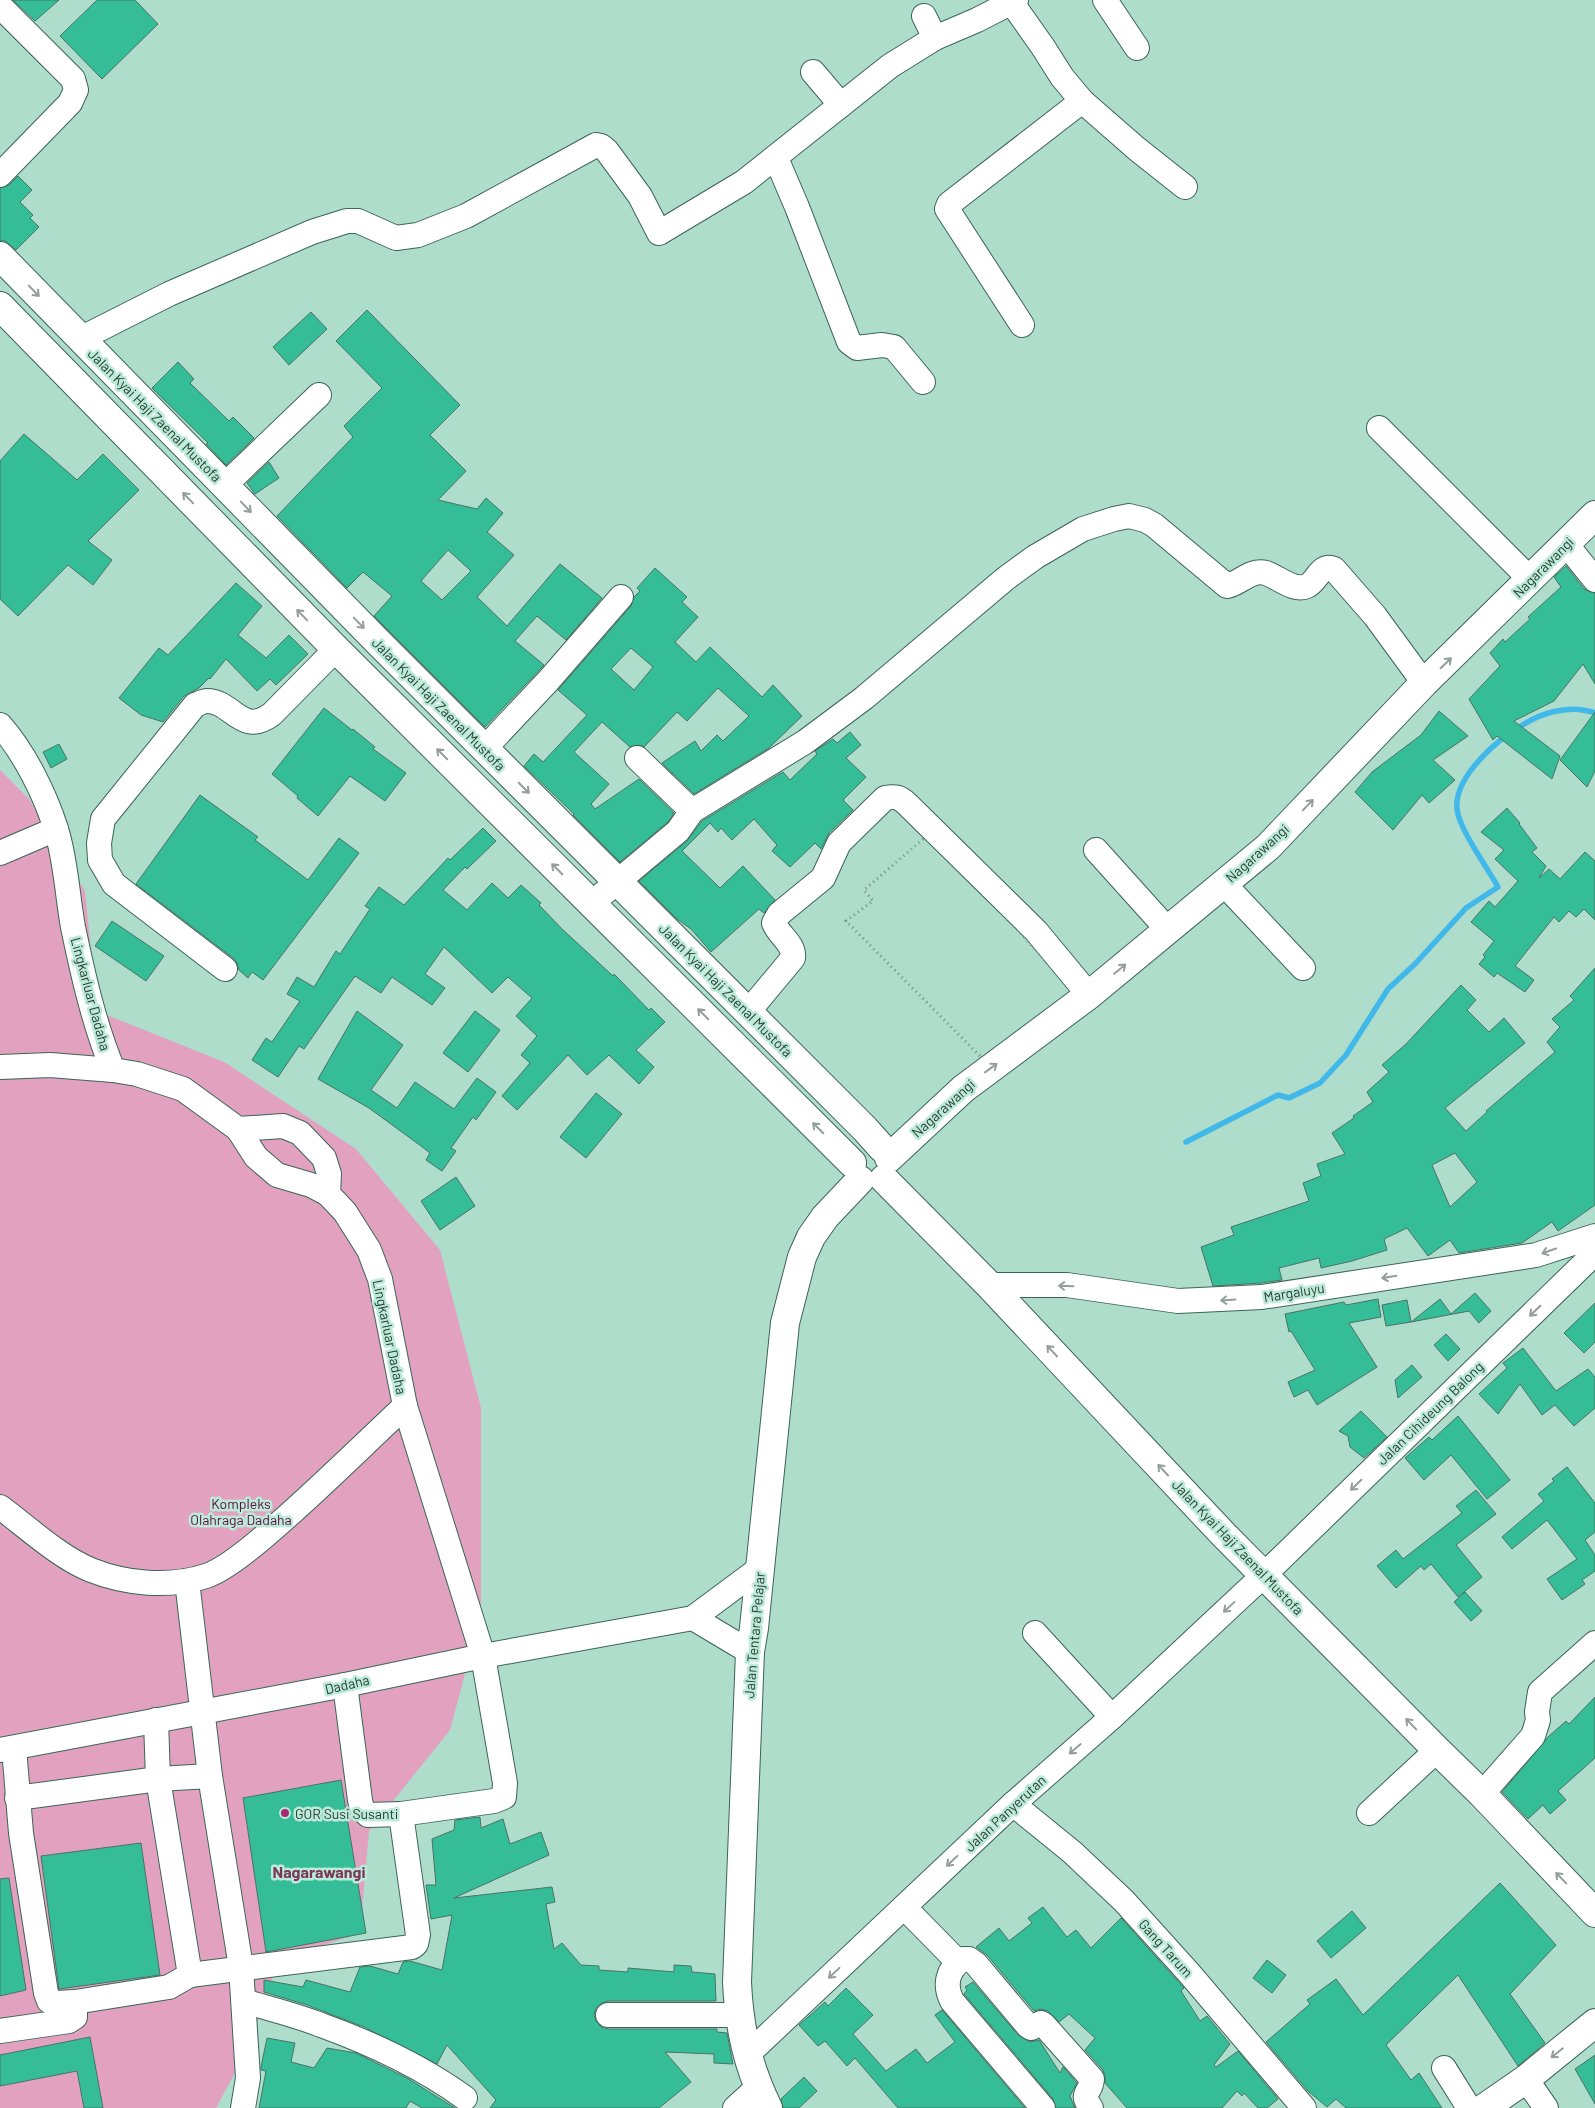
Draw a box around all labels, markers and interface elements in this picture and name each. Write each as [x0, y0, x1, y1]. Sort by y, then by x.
one-way arrow [28, 285, 40, 297]
street label: Jalan Kyai Haji Zaenal Mustofa [85, 345, 225, 485]
one-way arrow [183, 493, 195, 505]
one-way arrow [240, 501, 252, 513]
street label: Nagarawangi [1509, 533, 1577, 601]
one-way arrow [296, 608, 308, 621]
one-way arrow [353, 617, 365, 630]
street label: Jalan Kyai Haji Zaenal Mustofa [369, 634, 509, 774]
one-way arrow [1439, 657, 1452, 669]
one-way arrow [436, 749, 448, 761]
one-way arrow [517, 782, 530, 794]
one-way arrow [1302, 799, 1314, 811]
street label: Nagarawangi [1222, 820, 1292, 886]
one-way arrow [551, 863, 563, 875]
street label: Jalan Kyai Haji Zaenal Mustofa [656, 920, 796, 1060]
street label: Lingkarluar Dadaha [68, 935, 114, 1053]
one-way arrow [1114, 964, 1127, 975]
one-way arrow [697, 1008, 709, 1020]
one-way arrow [984, 1062, 997, 1073]
street label: Nagarawangi [908, 1075, 978, 1141]
one-way arrow [812, 1122, 824, 1134]
one-way arrow [1541, 1247, 1557, 1256]
one-way arrow [1381, 1273, 1397, 1283]
street label: Lingkarluar Dadaha [370, 1278, 410, 1396]
street label: Margaluyu [1262, 1279, 1326, 1305]
one-way arrow [1059, 1281, 1075, 1290]
one-way arrow [1220, 1295, 1236, 1304]
one-way arrow [1529, 1305, 1541, 1317]
one-way arrow [1046, 1345, 1058, 1358]
street label: Jalan Cihideung Balong [1373, 1358, 1487, 1468]
one-way arrow [1157, 1463, 1169, 1476]
street label: Jalan Kyai Haji Zaenal Mustofa [1169, 1476, 1307, 1618]
one-way arrow [1349, 1479, 1362, 1491]
park label: Kompleks Olahraga Dadaha [190, 1495, 292, 1528]
street label: Jalan Tentara Pelajar [740, 1571, 768, 1699]
one-way arrow [1223, 1601, 1235, 1613]
street label: Dadaha [323, 1671, 371, 1697]
one-way arrow [1405, 1718, 1417, 1730]
one-way arrow [1069, 1744, 1082, 1755]
street label: Jalan Panyerutan [961, 1771, 1049, 1855]
place label: GOR Susi Susanti [295, 1805, 398, 1822]
marker: GOR Susi Susanti [279, 1807, 291, 1819]
one-way arrow [946, 1855, 959, 1867]
district label: Nagarawangi [273, 1862, 365, 1881]
one-way arrow [1555, 1871, 1567, 1884]
street label: Gang Tarum [1135, 1915, 1197, 1981]
one-way arrow [828, 1967, 840, 1979]
one-way arrow [1551, 2048, 1564, 2059]

